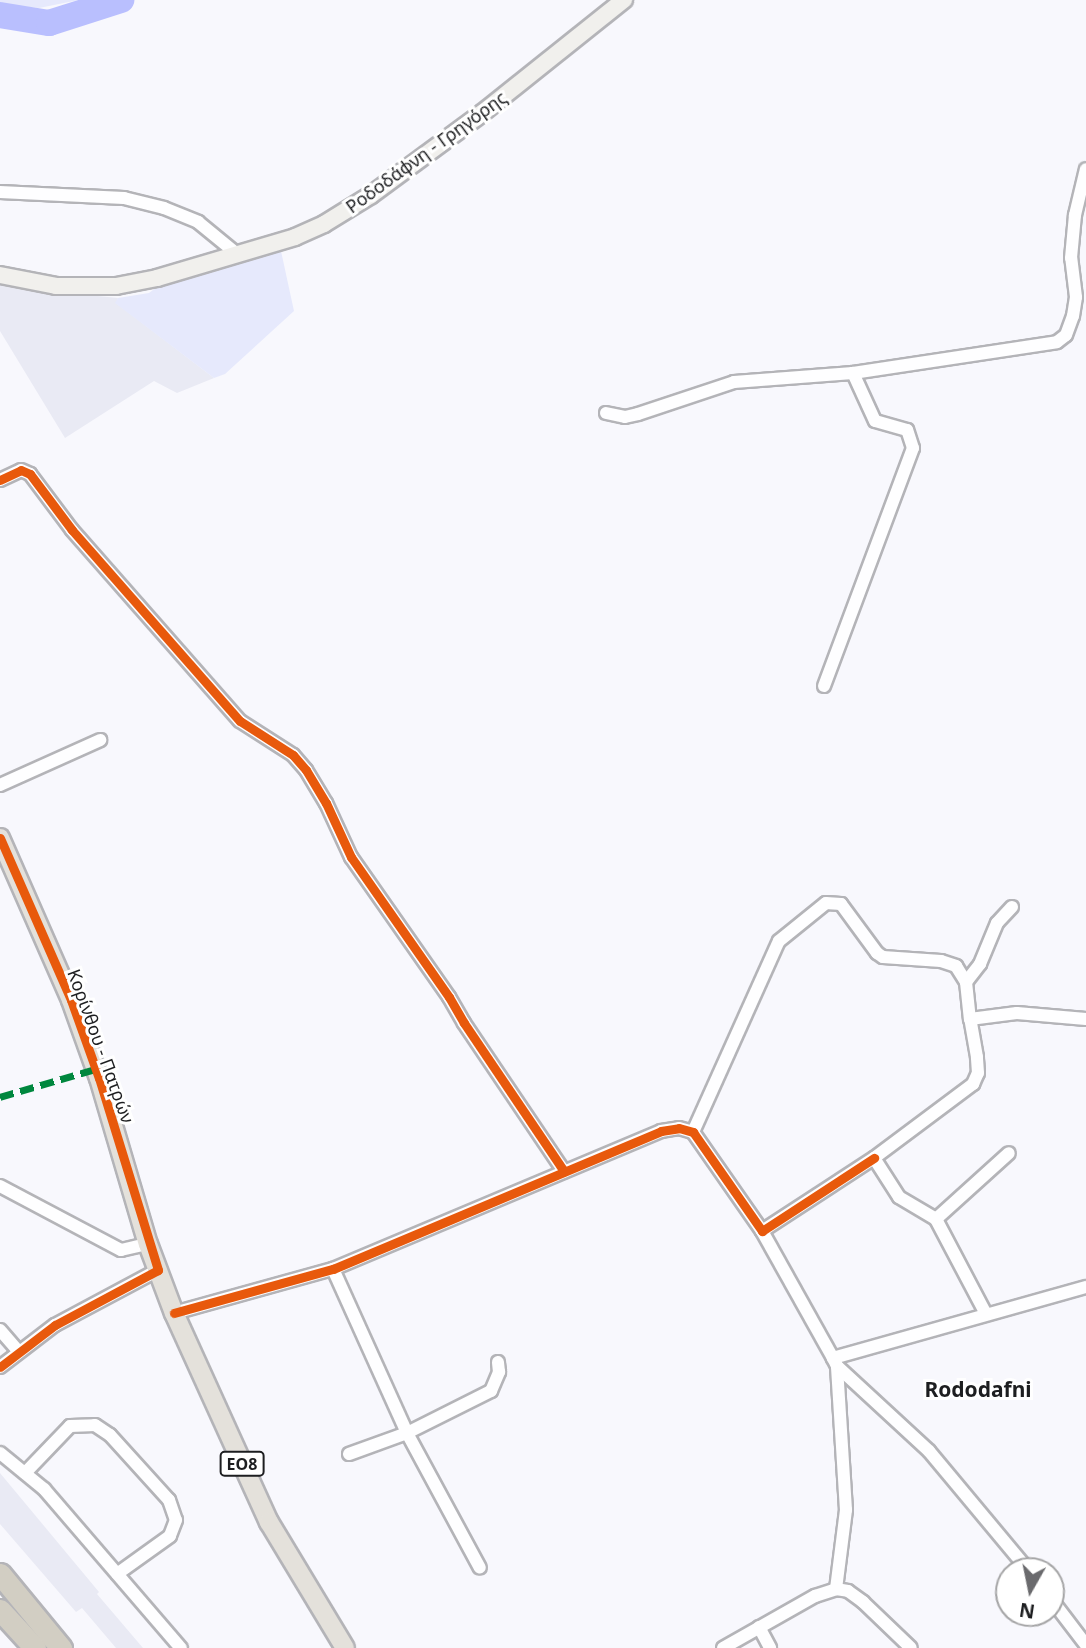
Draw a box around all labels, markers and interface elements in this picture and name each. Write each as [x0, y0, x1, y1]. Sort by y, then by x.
street label: Ροδοδάφνη - Γρηγόρης [342, 86, 510, 218]
street label: Κορίνθου - Πατρών [63, 966, 139, 1126]
district label: Rododafni [924, 1376, 1032, 1402]
road number: ΕΟ8 [219, 1452, 265, 1476]
north arrow [995, 1557, 1065, 1627]
text: N [1017, 1597, 1037, 1625]

